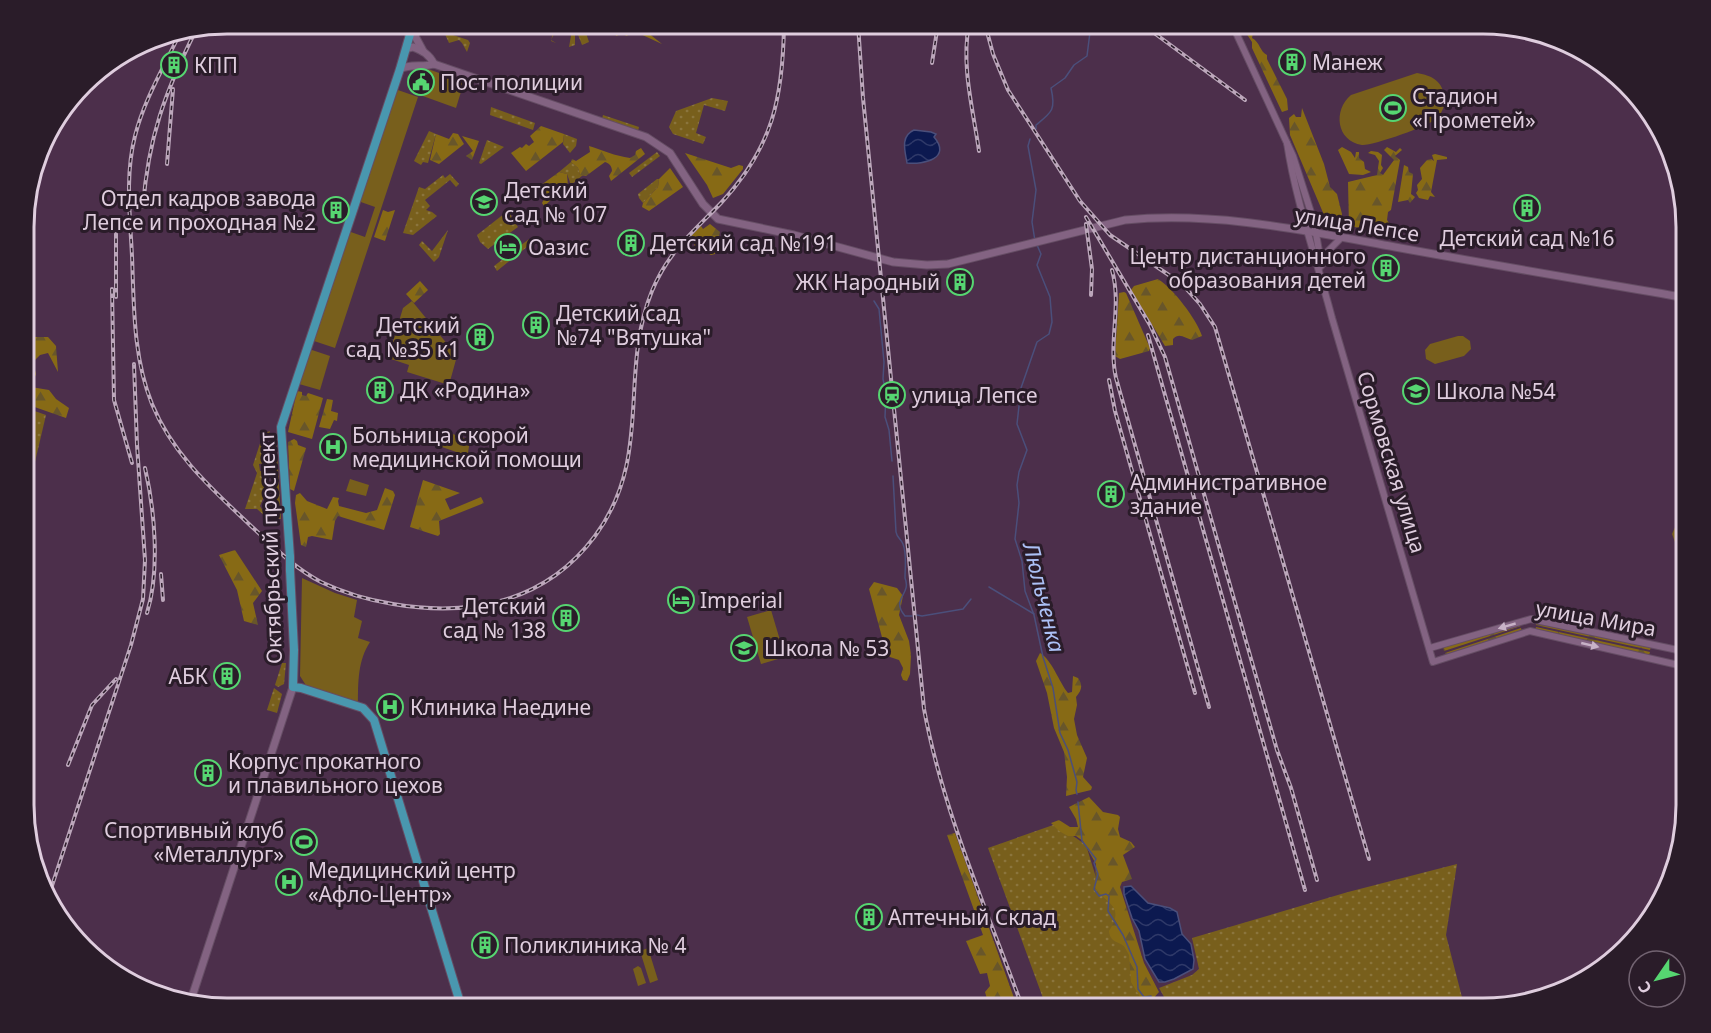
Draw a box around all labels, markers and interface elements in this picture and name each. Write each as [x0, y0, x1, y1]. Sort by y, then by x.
building icon: Манеж [1277, 47, 1307, 77]
place label: Манеж [1312, 48, 1383, 76]
building icon: КПП [159, 50, 189, 80]
place label: КПП [194, 51, 238, 79]
public building icon: Пост полиции [406, 67, 436, 97]
place label: Пост полиции [440, 68, 583, 96]
place label: Стадион «Прометей» [1412, 82, 1536, 134]
sports icon: Стадион «Прометей» [1378, 93, 1408, 123]
place label: Детский сад № 107 [504, 176, 607, 228]
place label: Отдел кадров завода Лепсе и проходная №2 [83, 184, 316, 236]
school or university icon: Детский сад № 107 [469, 187, 499, 217]
building icon: Детский сад №16 [1512, 193, 1542, 223]
building icon: Отдел кадров завода Лепсе и проходная №2 [321, 195, 351, 225]
street label: улица Лепсе [1293, 200, 1421, 248]
place label: Детский сад №16 [1440, 224, 1614, 252]
building icon: Детский сад №191 [616, 228, 646, 258]
place label: Детский сад №191 [650, 229, 837, 257]
hotel icon: Оазис [493, 232, 523, 262]
place label: Оазис [528, 233, 589, 261]
place label: Центр дистанционного образования детей [1129, 242, 1366, 294]
building icon: Центр дистанционного образования детей [1371, 253, 1401, 283]
building icon: ЖК Народный [945, 267, 975, 297]
place label: ЖК Народный [795, 268, 940, 296]
place label: Детский сад №74 "Вятушка" [556, 299, 711, 351]
building icon: Детский сад №74 "Вятушка" [521, 310, 551, 340]
place label: Детский сад №35 к1 [346, 311, 460, 363]
building icon: Детский сад №35 к1 [465, 322, 495, 352]
street label: Сормовская улица [1351, 368, 1433, 556]
building icon: ДК «Родина» [365, 375, 395, 405]
place label: ДК «Родина» [400, 376, 530, 404]
school or university icon: Школа №54 [1401, 376, 1431, 406]
place label: Школа №54 [1436, 377, 1556, 405]
station icon: улица Лепсе [877, 380, 907, 410]
place label: улица Лепсе [912, 381, 1038, 409]
place label: Больница скорой медицинской помощи [352, 421, 582, 473]
street label: Октябрьский проспект [252, 431, 288, 665]
hospital icon: Больница скорой медицинской помощи [318, 432, 348, 462]
place label: Административное здание [1130, 468, 1327, 520]
building icon: Административное здание [1096, 479, 1126, 509]
water label: Люльченка [1017, 538, 1073, 655]
hotel icon: Imperial [666, 585, 696, 615]
place label: Imperial [700, 586, 783, 614]
place label: Детский сад № 138 [443, 592, 546, 644]
street label: улица Мира [1534, 594, 1658, 642]
building icon: Детский сад № 138 [551, 603, 581, 633]
one-way arrow [1498, 622, 1516, 631]
school or university icon: Школа № 53 [729, 633, 759, 663]
place label: Школа № 53 [764, 634, 889, 662]
one-way arrow [1581, 640, 1599, 650]
building icon: АБК [212, 661, 242, 691]
place label: АБК [169, 662, 208, 690]
hospital icon: Клиника Наедине [375, 692, 405, 722]
place label: Клиника Наедине [410, 693, 591, 721]
place label: Корпус прокатного и плавильного цехов [228, 747, 443, 799]
building icon: Корпус прокатного и плавильного цехов [193, 758, 223, 788]
place label: Спортивный клуб «Металлург» [104, 816, 284, 868]
sports icon: Спортивный клуб «Металлург» [289, 827, 319, 857]
place label: Медицинский центр «Афло-Центр» [308, 856, 516, 908]
hospital icon: Медицинский центр «Афло-Центр» [274, 867, 304, 897]
building icon: Аптечный Склад [854, 902, 884, 932]
place label: Аптечный Склад [888, 903, 1056, 931]
building icon: Поликлиника № 4 [470, 930, 500, 960]
place label: Поликлиника № 4 [504, 931, 686, 959]
north arrow [1627, 949, 1687, 1009]
text: С [1633, 977, 1657, 998]

